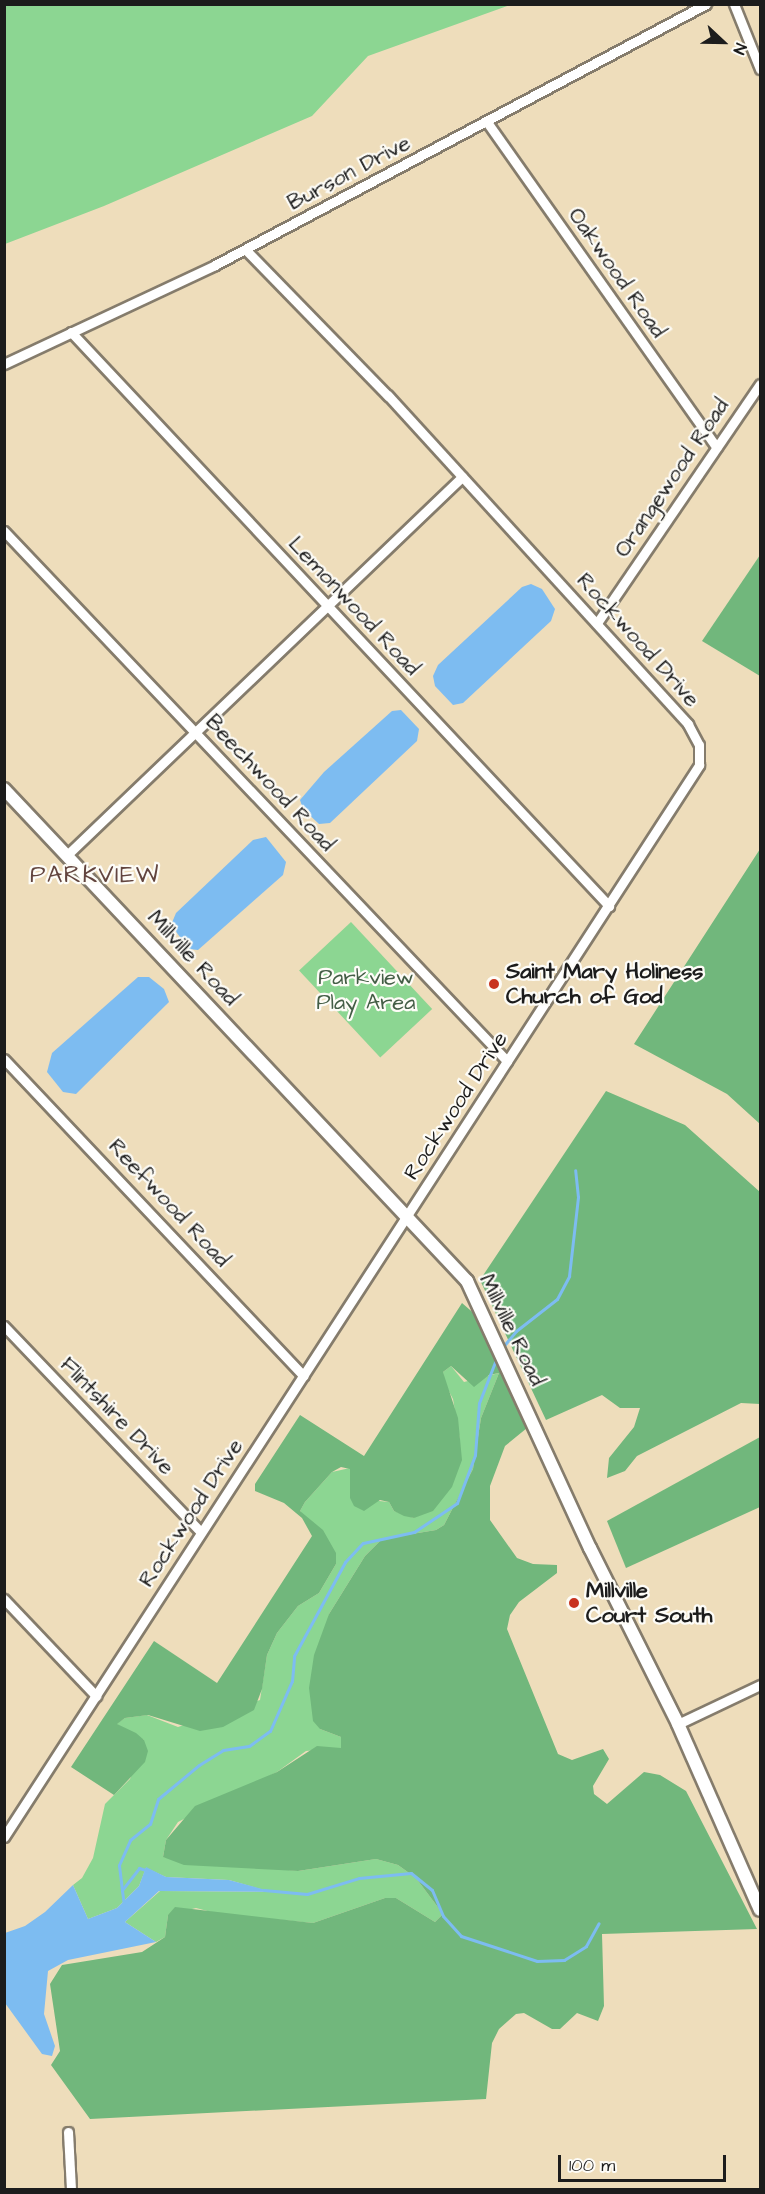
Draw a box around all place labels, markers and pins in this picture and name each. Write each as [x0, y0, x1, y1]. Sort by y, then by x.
place label: Saint Mary Holiness Church of God [506, 958, 703, 1010]
marker: Saint Mary Holiness Church of God [487, 977, 501, 991]
place label: Millville Court South [586, 1577, 712, 1628]
marker: Millville Court South [567, 1596, 581, 1610]

